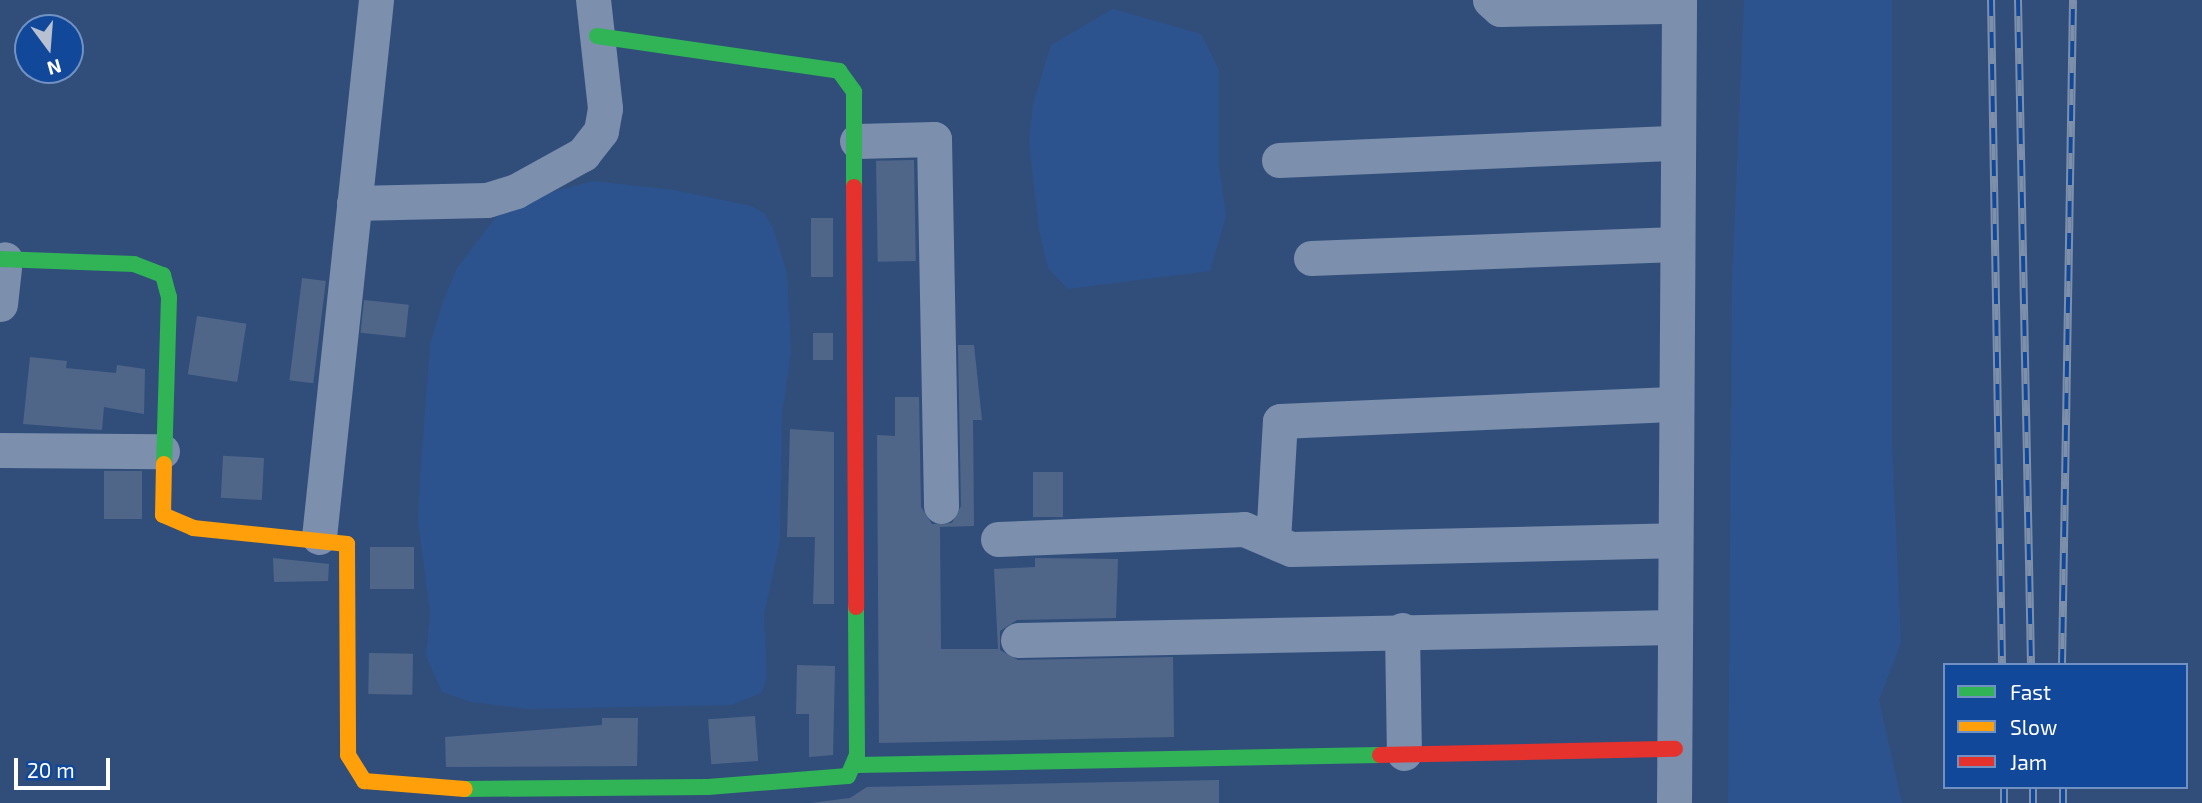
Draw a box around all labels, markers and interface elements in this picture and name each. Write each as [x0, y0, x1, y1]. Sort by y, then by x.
north arrow [14, 14, 84, 84]
text: N [45, 55, 64, 81]
legend [1943, 663, 2188, 789]
text: Fast [2010, 679, 2051, 704]
text: Slow [2010, 714, 2057, 739]
scale bar [18, 744, 114, 788]
text: Jam [2010, 749, 2047, 774]
text: 20 m [27, 757, 75, 782]

